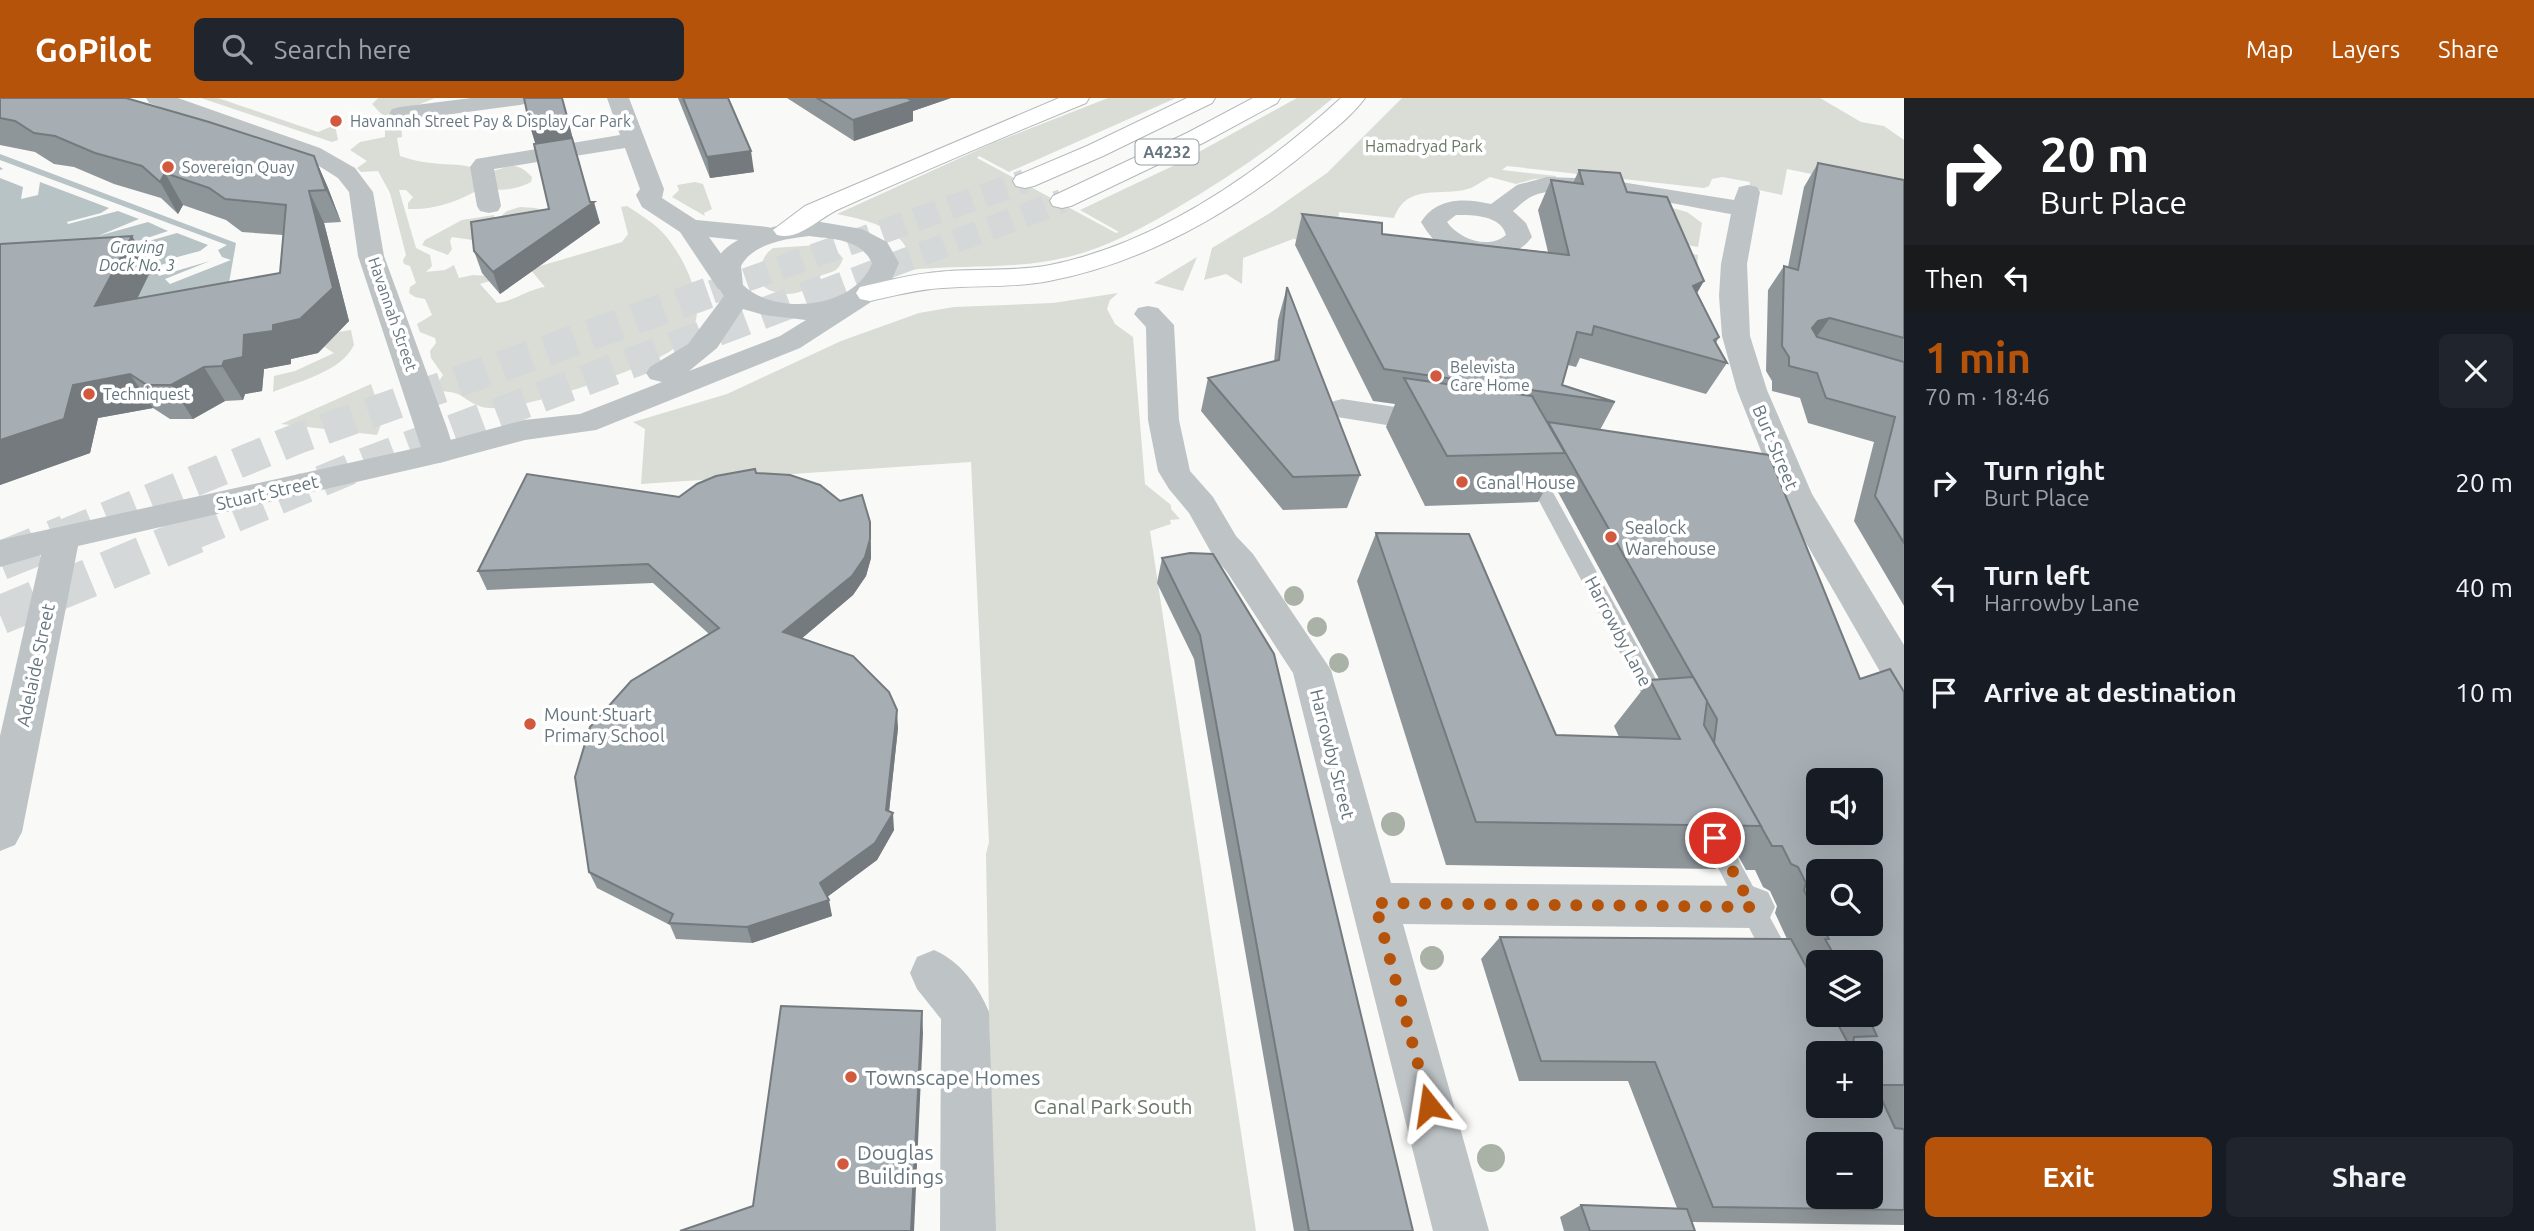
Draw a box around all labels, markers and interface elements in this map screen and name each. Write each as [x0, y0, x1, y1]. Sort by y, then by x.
search box [194, 18, 684, 81]
icon: search [218, 30, 256, 68]
text: GoPilot [35, 31, 152, 68]
text: Search here [274, 35, 411, 64]
text: Map [2246, 36, 2293, 63]
text: Layers [2331, 36, 2400, 63]
text: Share [2438, 36, 2499, 63]
place label: Havannah Street Pay & Display Car Park [350, 112, 631, 130]
marker: Havannah Street Pay & Display Car Park [328, 113, 344, 129]
icon: right [1925, 126, 2016, 217]
text: 20 m [2040, 126, 2149, 181]
park label: Hamadryad Park [1365, 137, 1483, 155]
road number: A4232 [1136, 140, 1198, 164]
place label: Sovereign Quay [182, 158, 295, 176]
marker: Sovereign Quay [160, 159, 176, 175]
text: Burt Place [2040, 184, 2187, 220]
water label: Graving Dock No. 3 [99, 238, 175, 274]
street label: Havannah Street [365, 255, 421, 374]
icon: left [1998, 259, 2036, 297]
text: Then [1925, 264, 1984, 293]
text: 1 min [1925, 334, 2031, 381]
button: close [2439, 334, 2513, 408]
place label: Belevista Care Home [1450, 358, 1530, 394]
marker: Belevista Care Home [1428, 368, 1444, 384]
text: 70 m · 18:46 [1925, 384, 2050, 409]
place label: Techniquest [103, 385, 191, 403]
marker: Techniquest [81, 386, 97, 402]
street label: Burt Street [1749, 402, 1803, 492]
text: Turn right [1984, 456, 2105, 485]
icon: right [1925, 464, 1963, 502]
text: 20 m [2455, 468, 2513, 497]
street label: Stuart Street [214, 471, 320, 513]
place label: Canal House [1476, 472, 1576, 492]
marker: Canal House [1454, 474, 1470, 490]
text: Burt Place [1984, 485, 2090, 510]
place label: Sealock Warehouse [1625, 517, 1716, 558]
marker: Sealock Warehouse [1603, 529, 1619, 545]
text: Turn left [1984, 561, 2090, 590]
icon: left [1925, 569, 1963, 607]
street label: Harrowby Lane [1582, 573, 1656, 689]
text: 40 m [2455, 573, 2513, 602]
text: Harrowby Lane [1984, 590, 2140, 615]
street label: Adelaide Street [12, 602, 58, 728]
icon: arrive [1925, 674, 1963, 712]
text: Arrive at destination [1984, 678, 2237, 707]
text: 10 m [2455, 678, 2513, 707]
street label: Harrowby Street [1307, 687, 1359, 821]
place label: Mount Stuart Primary School [544, 704, 665, 745]
marker: Mount Stuart Primary School [522, 716, 538, 732]
map controls [1806, 768, 1883, 1209]
button: sound [1806, 768, 1883, 845]
pin [1685, 808, 1745, 868]
icon: arrive [1696, 819, 1734, 857]
button: search [1806, 859, 1883, 936]
button: layers [1806, 950, 1883, 1027]
button: + [1806, 1041, 1883, 1118]
place label: Townscape Homes [865, 1065, 1040, 1089]
position arrow [1392, 1068, 1466, 1142]
marker: Townscape Homes [843, 1069, 859, 1085]
park label: Canal Park South [1034, 1094, 1192, 1118]
button: − [1806, 1132, 1883, 1209]
button: Exit [1925, 1137, 2212, 1217]
button: Share [2226, 1137, 2513, 1217]
place label: Douglas Buildings [857, 1140, 944, 1188]
marker: Douglas Buildings [835, 1156, 851, 1172]

